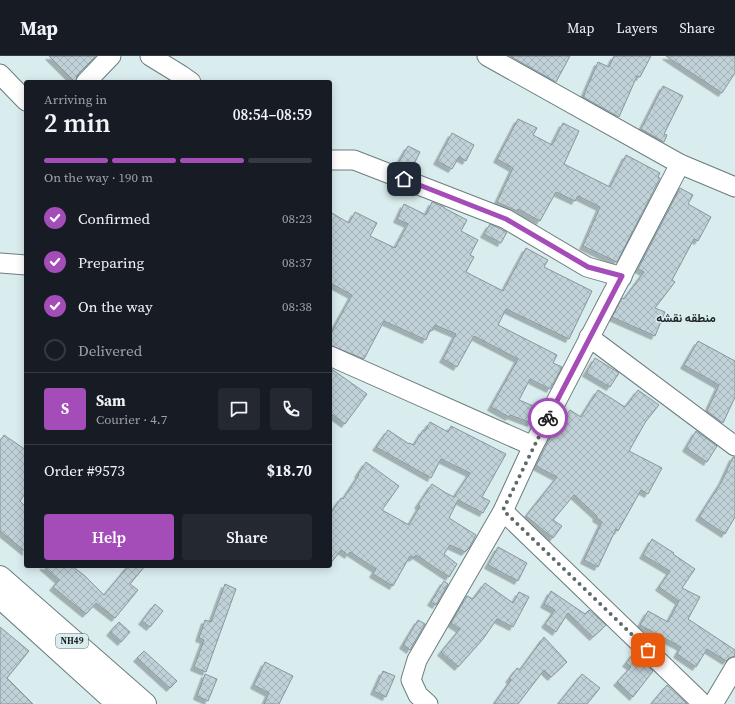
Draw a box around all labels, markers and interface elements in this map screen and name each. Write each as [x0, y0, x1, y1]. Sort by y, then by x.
text: Map [20, 15, 58, 41]
text: Map [567, 18, 594, 38]
text: Layers [616, 18, 658, 38]
text: Share [680, 18, 715, 38]
text: Arriving in [44, 91, 107, 108]
text: 08:54–08:59 [233, 104, 312, 125]
text: 2 min [44, 105, 111, 141]
pin [387, 162, 421, 196]
icon: home [393, 168, 415, 190]
text: On the way · 190 m [44, 169, 153, 186]
icon: check [44, 207, 66, 229]
text: Confirmed [78, 208, 150, 229]
text: 08:23 [282, 210, 312, 227]
icon: check [44, 251, 66, 273]
text: Preparing [78, 252, 144, 273]
text: 08:37 [282, 254, 312, 271]
icon: check [44, 295, 66, 317]
text: On the way [78, 296, 153, 317]
text: 08:38 [282, 298, 312, 315]
district label: منطقه نقشه [656, 310, 716, 326]
text: Delivered [78, 340, 142, 361]
button: chat [218, 388, 260, 430]
button: phone [270, 388, 312, 430]
text: Sam [96, 390, 126, 411]
text: S [61, 398, 69, 419]
courier [528, 398, 568, 438]
icon: bike [537, 407, 559, 429]
text: Courier · 4.7 [96, 411, 167, 428]
text: Order #9573 [44, 460, 125, 481]
text: $18.70 [267, 460, 312, 481]
button: Help [44, 514, 174, 560]
button: Share [182, 514, 312, 560]
pin [631, 633, 665, 667]
road number: NH49 [56, 634, 88, 648]
icon: bag [637, 639, 659, 661]

